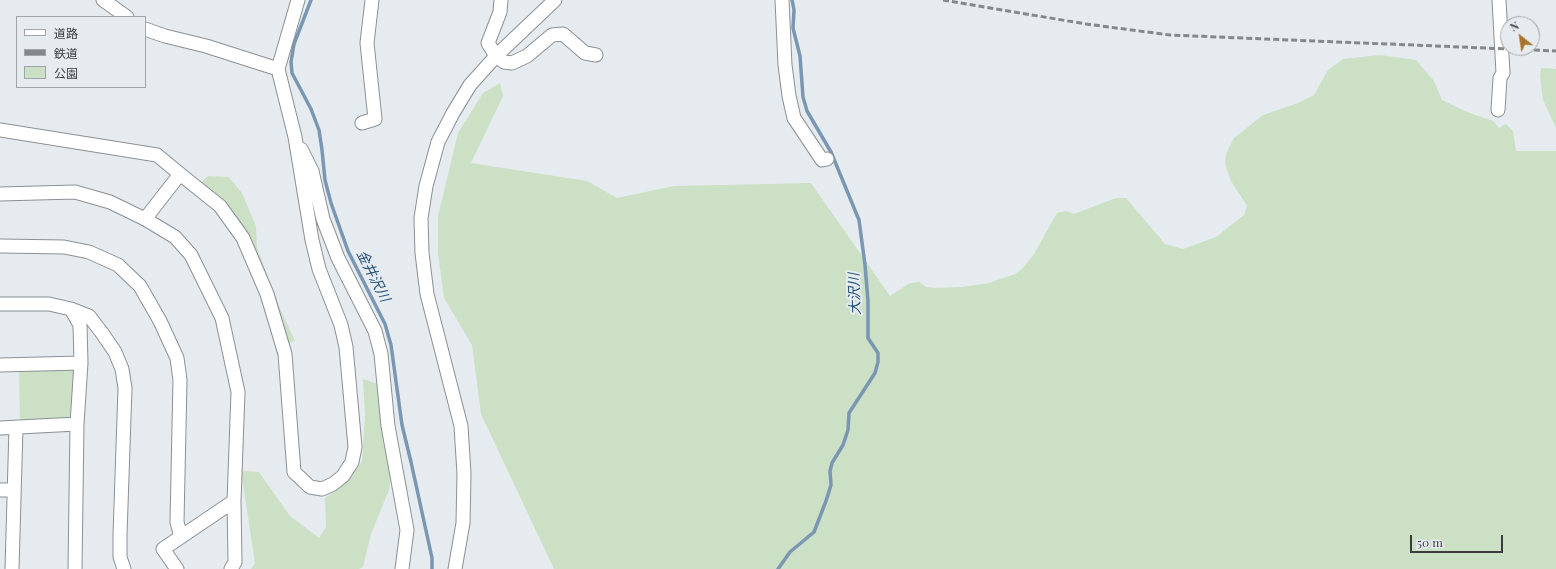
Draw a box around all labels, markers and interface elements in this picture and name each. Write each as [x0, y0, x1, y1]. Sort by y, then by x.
legend [16, 16, 146, 88]
north arrow [1500, 16, 1540, 56]
text: N [1507, 18, 1521, 35]
text: 道路 [54, 25, 78, 41]
text: 鉄道 [54, 45, 78, 61]
text: 公園 [54, 65, 78, 81]
water label: 金井沢川 [353, 247, 393, 305]
water label: 大沢川 [846, 273, 864, 315]
scale bar [1412, 527, 1505, 553]
text: 50 m [1417, 534, 1443, 550]

